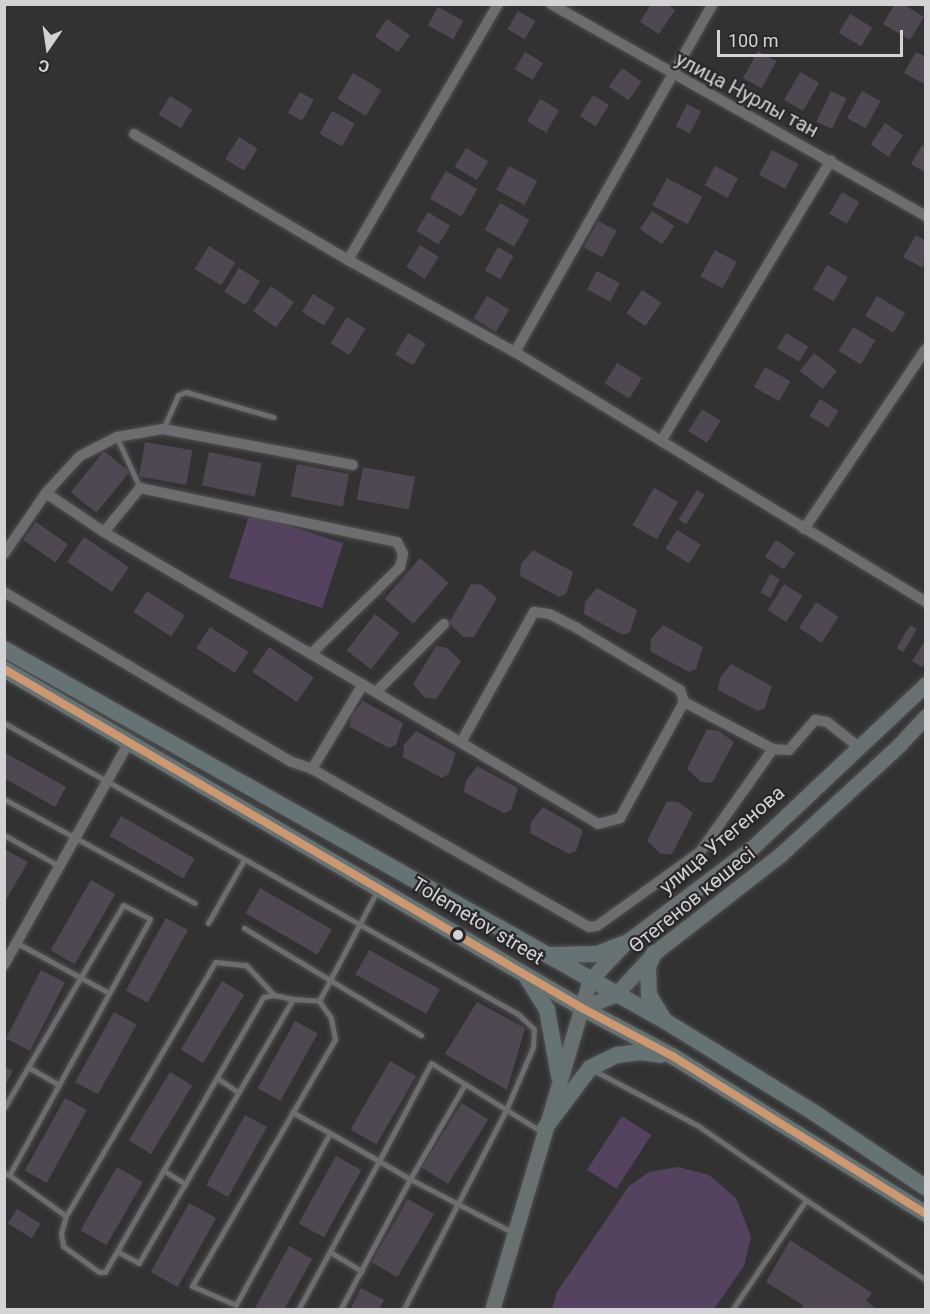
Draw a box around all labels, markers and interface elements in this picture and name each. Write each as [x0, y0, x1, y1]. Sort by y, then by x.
north arrow [18, 18, 78, 78]
scale bar [720, 18, 906, 56]
text: 100 m [728, 30, 779, 51]
street label: улица Нурлы тан [671, 47, 823, 143]
text: С [37, 56, 51, 76]
street label: улица Утегенова [655, 781, 789, 899]
street label: Өтегенов көшесі [624, 842, 760, 958]
street label: Tolemetov street [408, 872, 548, 970]
unlabelled marker [452, 929, 464, 941]

